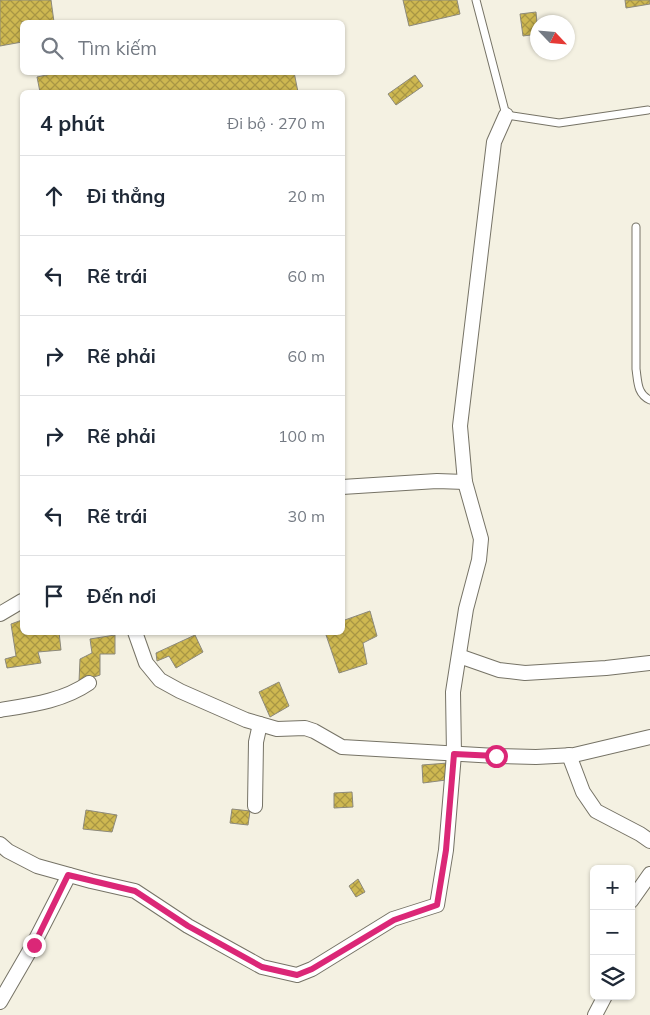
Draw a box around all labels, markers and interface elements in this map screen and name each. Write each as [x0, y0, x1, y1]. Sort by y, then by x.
north arrow [530, 15, 575, 60]
search box [20, 20, 345, 75]
icon: search [38, 34, 66, 62]
text: Tìm kiếm [78, 36, 157, 60]
text: 4 phút [40, 110, 105, 136]
text: Đi bộ · 270 m [227, 113, 325, 133]
icon: ahead [40, 182, 68, 210]
text: Đi thẳng [87, 184, 165, 208]
text: 20 m [288, 186, 325, 206]
icon: left [40, 262, 68, 290]
text: Rẽ trái [87, 264, 147, 288]
text: 60 m [288, 266, 325, 286]
icon: right [40, 342, 68, 370]
text: Rẽ phải [87, 344, 156, 368]
text: 60 m [288, 346, 325, 366]
icon: right [40, 422, 68, 450]
text: Rẽ phải [87, 424, 156, 448]
text: 100 m [278, 426, 325, 446]
icon: left [40, 502, 68, 530]
text: Rẽ trái [87, 504, 147, 528]
text: 30 m [288, 506, 325, 526]
icon: arrive [40, 582, 68, 610]
text: Đến nơi [87, 584, 156, 608]
route start [485, 745, 508, 768]
map controls [590, 865, 635, 1000]
button: + [590, 865, 635, 910]
button: − [590, 910, 635, 955]
route end [23, 934, 46, 957]
button: layers [590, 955, 635, 1000]

